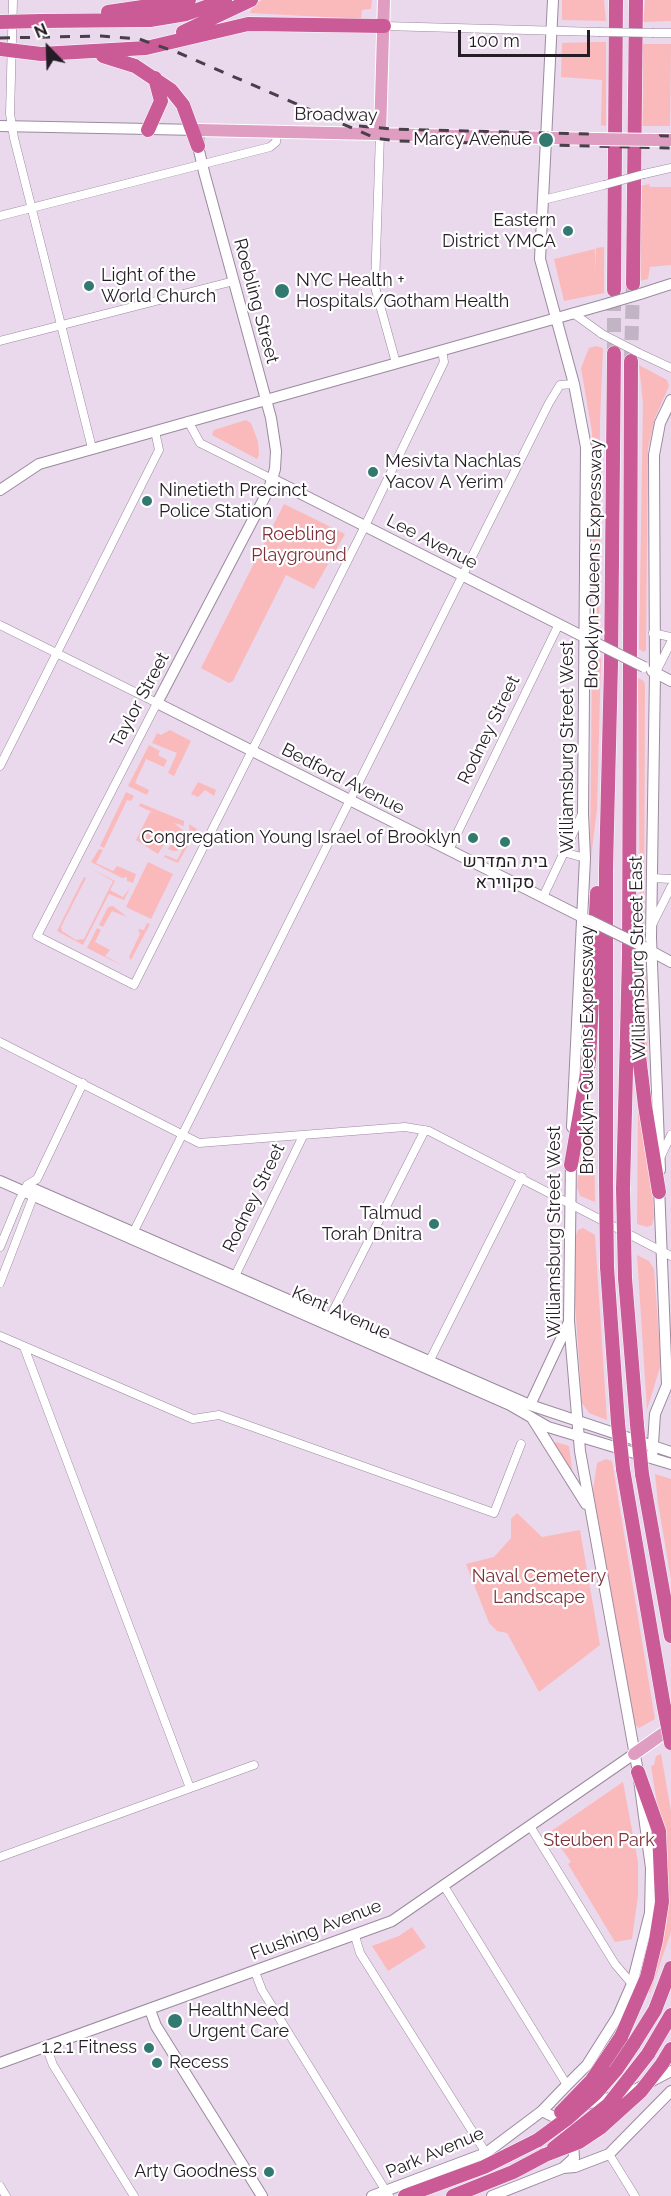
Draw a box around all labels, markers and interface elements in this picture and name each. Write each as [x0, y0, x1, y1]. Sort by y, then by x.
north arrow [18, 18, 78, 78]
scale bar [461, 18, 593, 56]
text: N [31, 20, 50, 42]
text: 100 m [469, 30, 520, 51]
street label: Broadway [294, 103, 378, 127]
place label: Marcy Avenue [413, 129, 532, 151]
marker: Marcy Avenue [537, 131, 555, 149]
place label: Eastern District YMCA [442, 210, 556, 252]
marker: Eastern District YMCA [561, 224, 575, 238]
street label: Roebling Street [229, 236, 283, 366]
place label: Light of the World Church [101, 265, 216, 308]
place label: NYC Health + Hospitals/Gotham Health [296, 270, 509, 312]
marker: Light of the World Church [82, 279, 96, 293]
marker: NYC Health + Hospitals/Gotham Health [273, 282, 291, 300]
street label: Brooklyn-Queens Expressway [581, 439, 607, 689]
place label: Mesivta Nachlas Yacov A Yerim [385, 451, 521, 494]
marker: Mesivta Nachlas Yacov A Yerim [366, 465, 380, 479]
place label: Ninetieth Precinct Police Station [159, 480, 307, 522]
marker: Ninetieth Precinct Police Station [140, 494, 154, 508]
street label: Lee Avenue [383, 510, 481, 574]
park label: Roebling Playground [251, 524, 347, 566]
street label: Williamsburg Street West [557, 641, 579, 853]
street label: Taylor Street [106, 649, 174, 751]
street label: Rodney Street [453, 672, 525, 788]
street label: Bedford Avenue [278, 739, 408, 819]
place label: Congregation Young Israel of Brooklyn [141, 827, 461, 849]
marker: Congregation Young Israel of Brooklyn [466, 831, 480, 845]
marker: בית המדרש סקווירא [498, 835, 512, 849]
place label: בית המדרש סקווירא [462, 851, 548, 894]
street label: Williamsburg Street East [625, 855, 651, 1061]
street label: Brooklyn-Queens Expressway [577, 925, 599, 1175]
street label: Williamsburg Street West [544, 1126, 566, 1338]
street label: Rodney Street [218, 1140, 290, 1256]
place label: Talmud Torah Dnitra [322, 1203, 422, 1246]
marker: Talmud Torah Dnitra [427, 1217, 441, 1231]
street label: Kent Avenue [288, 1282, 394, 1344]
park label: Naval Cemetery Landscape [472, 1566, 606, 1608]
park label: Steuben Park [543, 1830, 655, 1852]
street label: Flushing Avenue [247, 1895, 385, 1965]
place label: HealthNeed Urgent Care [188, 2000, 289, 2042]
marker: HealthNeed Urgent Care [166, 2012, 184, 2030]
place label: 1.2.1 Fitness [42, 2037, 137, 2059]
marker: 1.2.1 Fitness [142, 2041, 156, 2055]
place label: Recess [169, 2052, 229, 2074]
marker: Recess [150, 2056, 164, 2070]
street label: Park Avenue [383, 2123, 487, 2183]
place label: Arty Goodness [134, 2161, 257, 2183]
marker: Arty Goodness [262, 2165, 276, 2179]

